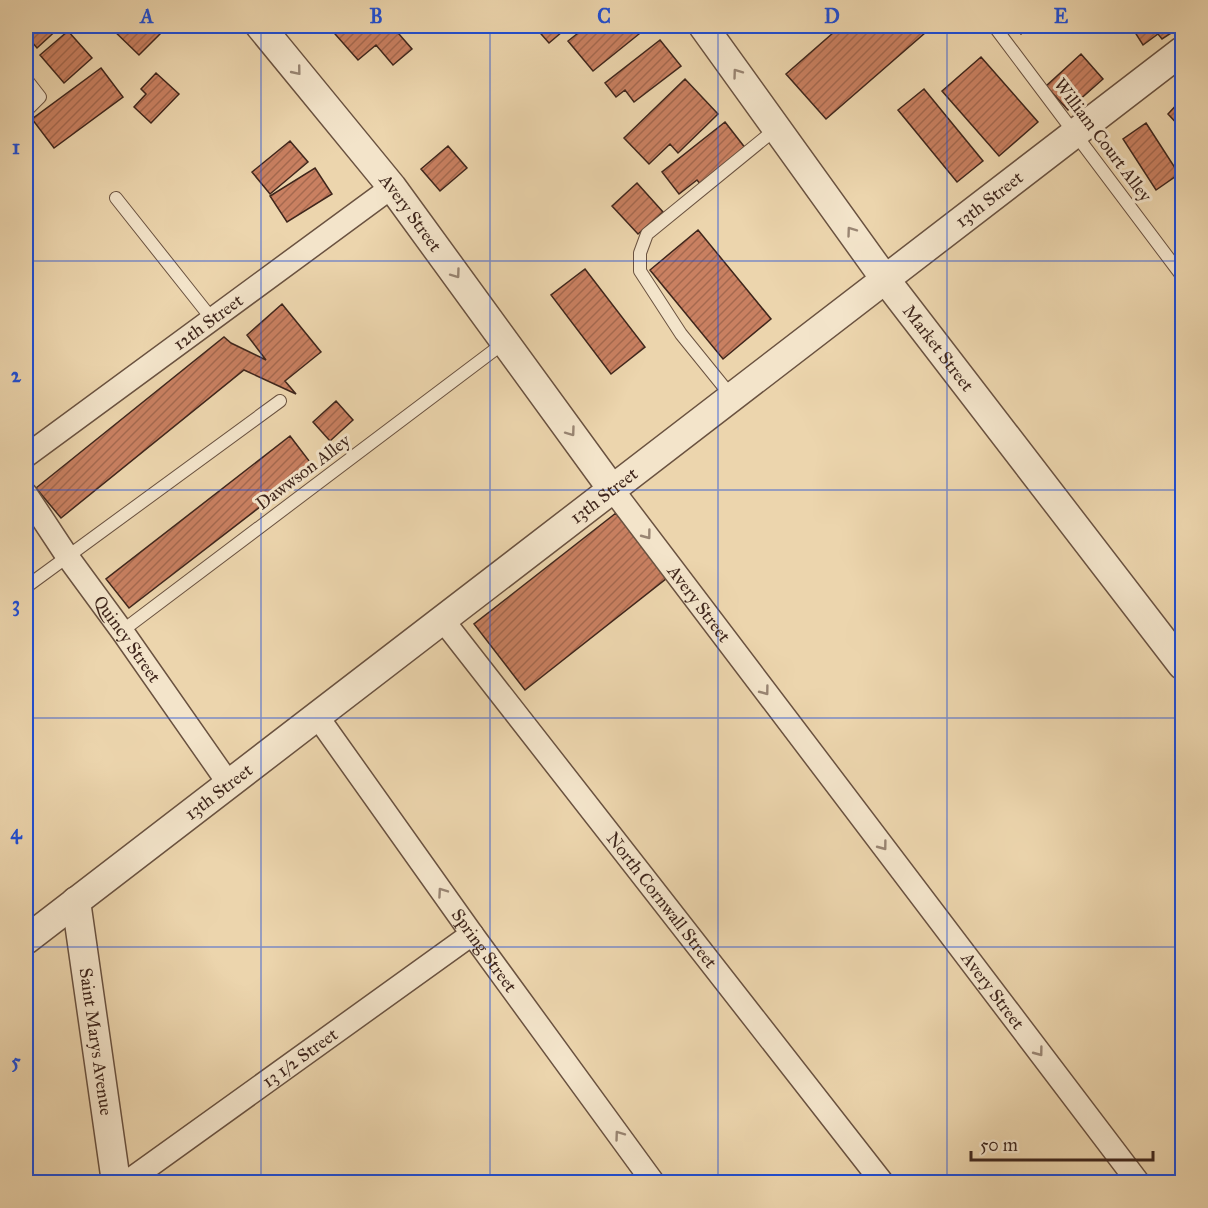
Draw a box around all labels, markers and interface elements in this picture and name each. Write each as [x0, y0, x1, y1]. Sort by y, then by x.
text: A [138, 4, 154, 28]
text: B [369, 4, 383, 28]
text: C [597, 4, 611, 28]
text: D [824, 4, 840, 28]
text: E [1054, 4, 1069, 28]
one-way arrow [290, 64, 301, 75]
one-way arrow [733, 68, 744, 79]
street label: William Court Alley [1049, 74, 1157, 207]
text: 1 [12, 135, 20, 159]
street label: 13th Street [951, 166, 1028, 232]
street label: Avery Street [374, 169, 447, 257]
one-way arrow [847, 227, 858, 238]
one-way arrow [449, 268, 460, 279]
street label: 12th Street [169, 289, 248, 355]
street label: Market Street [898, 300, 979, 396]
text: 2 [11, 363, 22, 387]
one-way arrow [563, 425, 574, 436]
street label: Dawwson Alley [252, 429, 355, 515]
street label: 13th Street [566, 462, 643, 529]
one-way arrow [640, 529, 651, 540]
street label: Avery Street [662, 560, 736, 647]
street label: Quincy Street [89, 591, 166, 687]
text: 3 [12, 592, 20, 617]
one-way arrow [758, 684, 769, 695]
street label: 13th Street [180, 759, 257, 825]
text: 4 [10, 820, 22, 845]
street label: North Cornwall Street [602, 828, 722, 973]
one-way arrow [876, 839, 887, 850]
one-way arrow [438, 888, 449, 899]
street label: Spring Street [447, 904, 522, 997]
street label: Avery Street [956, 947, 1030, 1034]
street label: Saint Marys Avenue [75, 966, 117, 1117]
street label: 13 1/2 Street [258, 1023, 342, 1092]
one-way arrow [1032, 1045, 1043, 1056]
text: 5 [11, 1049, 21, 1073]
scale bar [971, 1124, 1152, 1162]
one-way arrow [615, 1131, 626, 1142]
text: 50 m [980, 1134, 1018, 1156]

